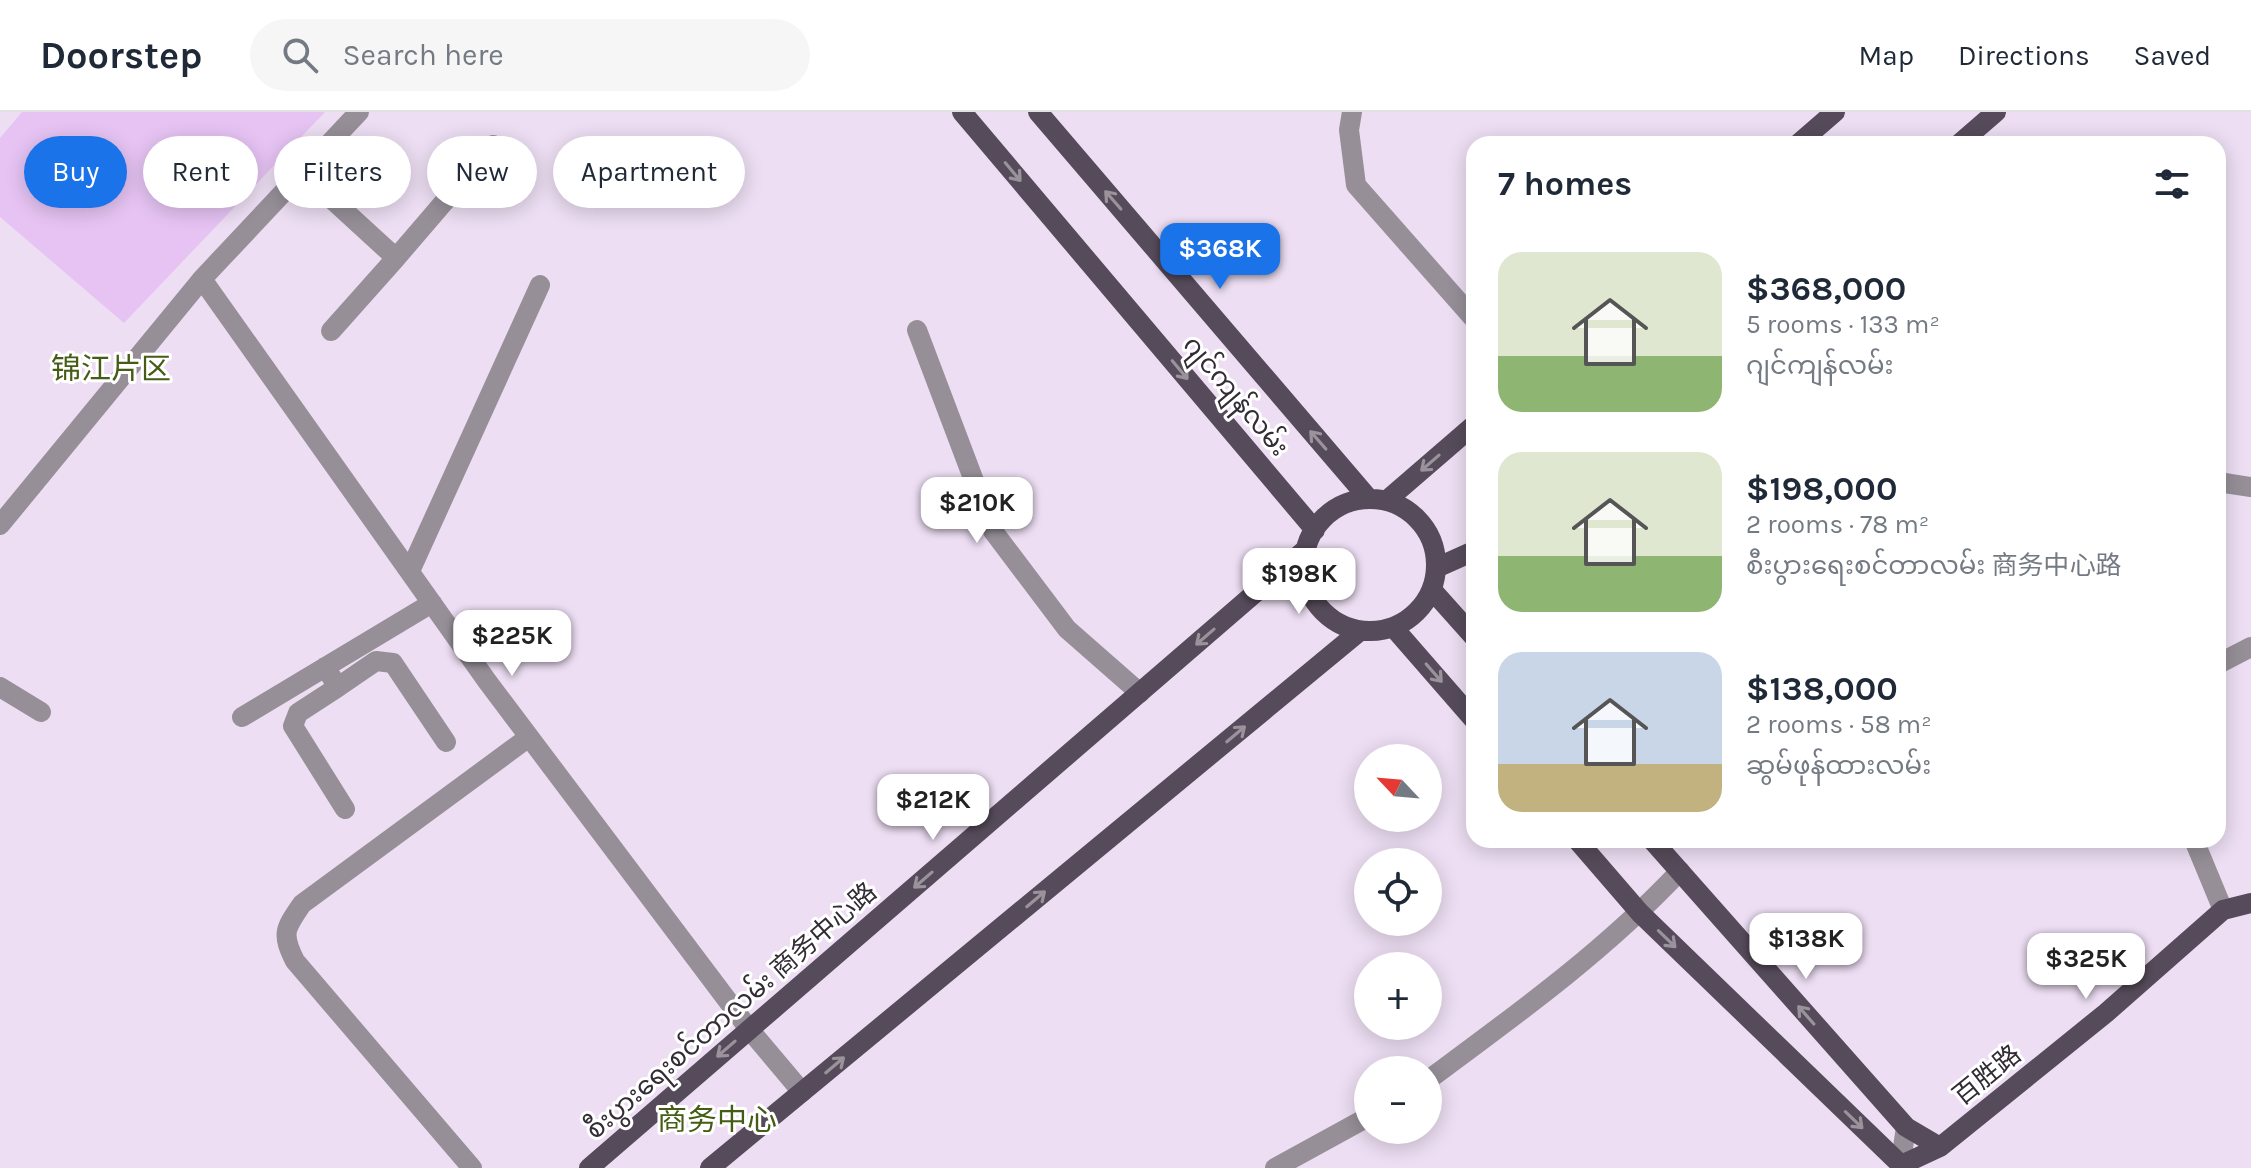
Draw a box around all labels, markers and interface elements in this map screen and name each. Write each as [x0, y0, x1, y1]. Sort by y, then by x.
search box [250, 19, 810, 91]
text: Doorstep [40, 33, 202, 78]
icon: search [278, 33, 322, 77]
text: Search here [342, 37, 504, 73]
text: Map [1859, 39, 1914, 72]
text: Directions [1958, 39, 2090, 72]
text: Saved [2134, 39, 2211, 72]
chip: Buy [24, 136, 127, 208]
chip: Rent [143, 136, 258, 208]
chip: Filters [274, 136, 411, 208]
chip: New [427, 136, 537, 208]
chip: Apartment [553, 136, 745, 208]
one-way arrow [1004, 161, 1022, 181]
icon: filters [2150, 162, 2194, 206]
text: 7 homes [1498, 164, 1632, 204]
one-way arrow [1104, 190, 1122, 210]
pin: $368K [1164, 223, 1276, 291]
text: $368K [1178, 233, 1262, 264]
text: $368,000 [1746, 269, 1906, 309]
icon: home [1562, 284, 1658, 380]
text: 5 rooms · 133 m² [1746, 309, 1940, 340]
street label: ဂျင်ကျန်လမ်း [1173, 328, 1297, 466]
text: ဂျင်ကျန်လမ်း [1746, 350, 1894, 381]
district label: 锦江片区 [51, 351, 171, 387]
one-way arrow [1171, 360, 1189, 380]
one-way arrow [1310, 430, 1328, 450]
one-way arrow [1420, 454, 1440, 472]
text: $198,000 [1746, 469, 1897, 509]
pin: $210K [921, 477, 1033, 545]
icon: home [1562, 484, 1658, 580]
text: $210K [939, 487, 1015, 518]
text: 2 rooms · 78 m² [1746, 509, 1929, 540]
pin: $198K [1243, 548, 1355, 616]
text: စီးပွားရေးစင်တာလမ်း 商务中心路 [1746, 550, 2121, 581]
text: $198K [1261, 558, 1337, 589]
pin: $225K [456, 610, 568, 678]
text: $225K [471, 620, 553, 651]
one-way arrow [1195, 628, 1215, 646]
one-way arrow [1424, 663, 1442, 683]
text: $138,000 [1746, 669, 1898, 709]
icon: home [1562, 684, 1658, 780]
text: 2 rooms · 58 m² [1746, 709, 1932, 740]
one-way arrow [1225, 725, 1246, 743]
north arrow [1354, 744, 1442, 832]
map controls [1354, 744, 1442, 1144]
text: ဆွမ်ဖုန်ထားလမ်း [1746, 750, 1931, 781]
pin: $212K [877, 774, 989, 842]
text: $212K [895, 784, 971, 815]
button: locate [1354, 848, 1442, 936]
one-way arrow [913, 870, 934, 888]
street label: စီးပွားရေးစင်တာလမ်း 商务中心路 [579, 876, 883, 1146]
one-way arrow [1025, 890, 1045, 908]
pin: $138K [1750, 913, 1862, 981]
text: $138K [1767, 923, 1845, 954]
one-way arrow [1657, 929, 1676, 948]
pin: $325K [2030, 933, 2142, 1001]
text: $325K [2045, 943, 2127, 974]
button: + [1354, 952, 1442, 1040]
one-way arrow [1798, 1005, 1816, 1025]
street label: 百胜路 [1947, 1038, 2027, 1112]
one-way arrow [716, 1040, 737, 1058]
one-way arrow [824, 1056, 845, 1074]
button: − [1354, 1056, 1442, 1144]
district label: 商务中心 [657, 1102, 777, 1138]
one-way arrow [1844, 1110, 1864, 1128]

